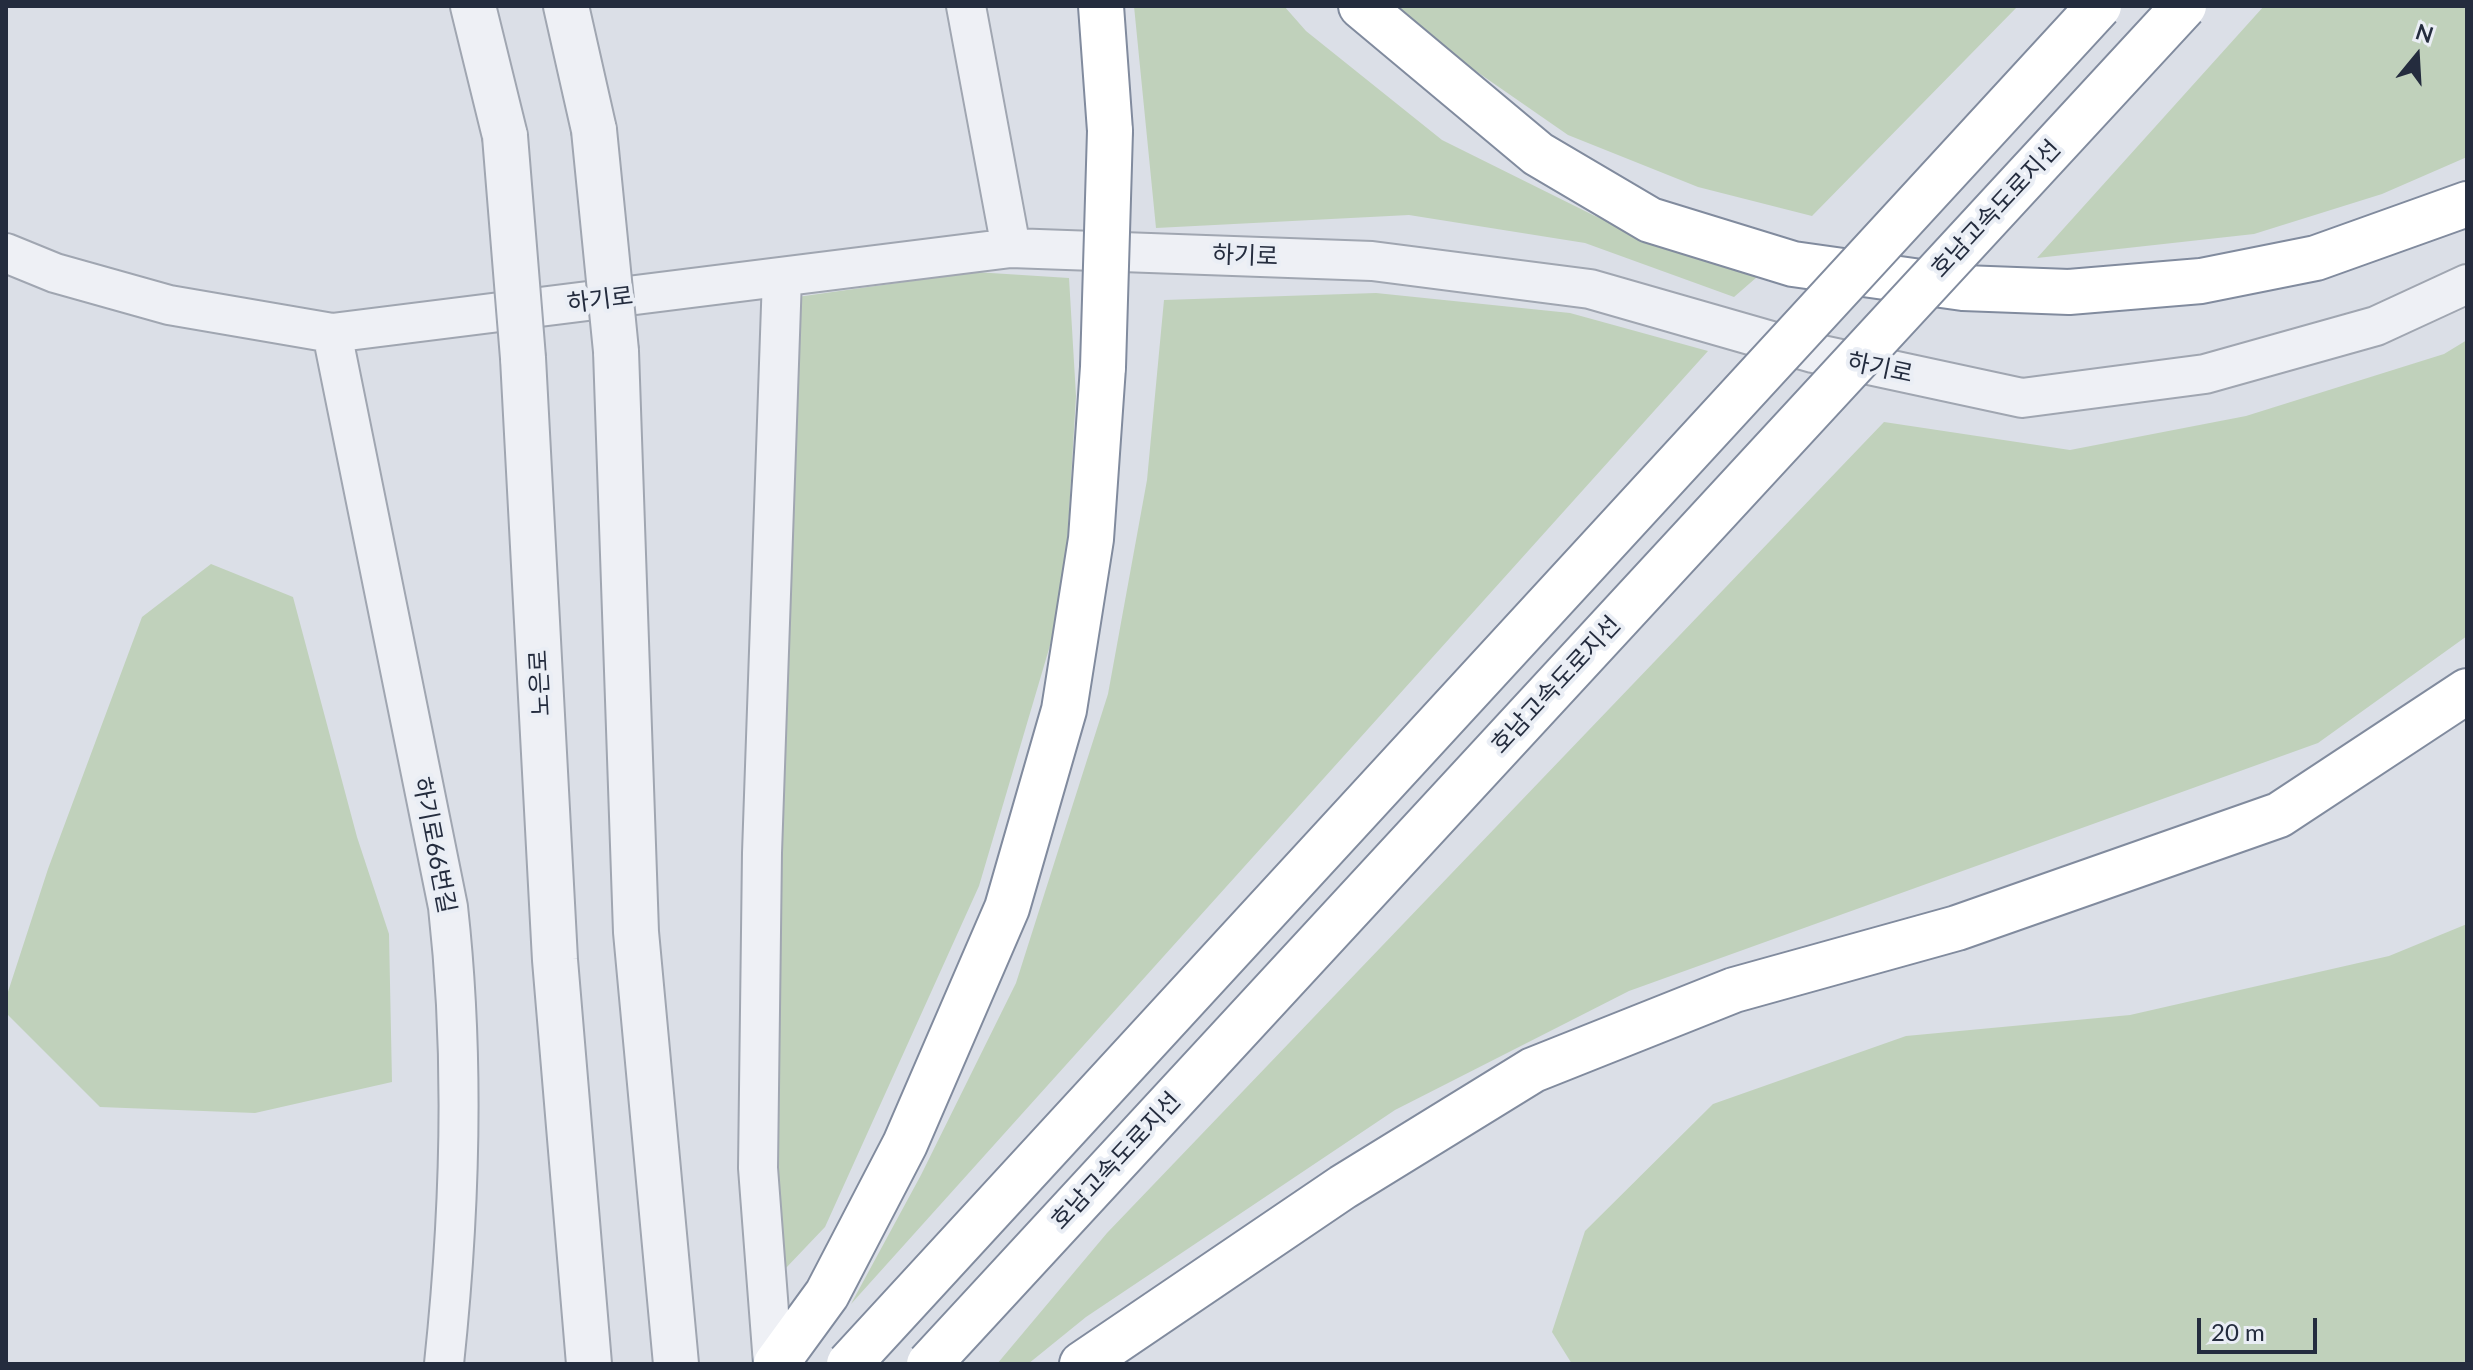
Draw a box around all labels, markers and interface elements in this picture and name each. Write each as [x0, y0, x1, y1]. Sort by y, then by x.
north arrow [2377, 16, 2457, 96]
text: N [2412, 17, 2437, 48]
street label: 호남고속도로지선 [1925, 135, 2067, 283]
street label: 하기로 [1211, 240, 1279, 272]
street label: 하기로 [565, 282, 635, 318]
street label: 하기로 [1845, 347, 1915, 389]
street label: 호남고속도로지선 [1485, 611, 1627, 759]
street label: 노은로 [524, 649, 556, 717]
street label: 하기로66번길 [407, 774, 461, 916]
street label: 호남고속도로지선 [1045, 1087, 1187, 1235]
scale bar [2201, 1302, 2321, 1352]
text: 20 m [2211, 1317, 2265, 1346]

